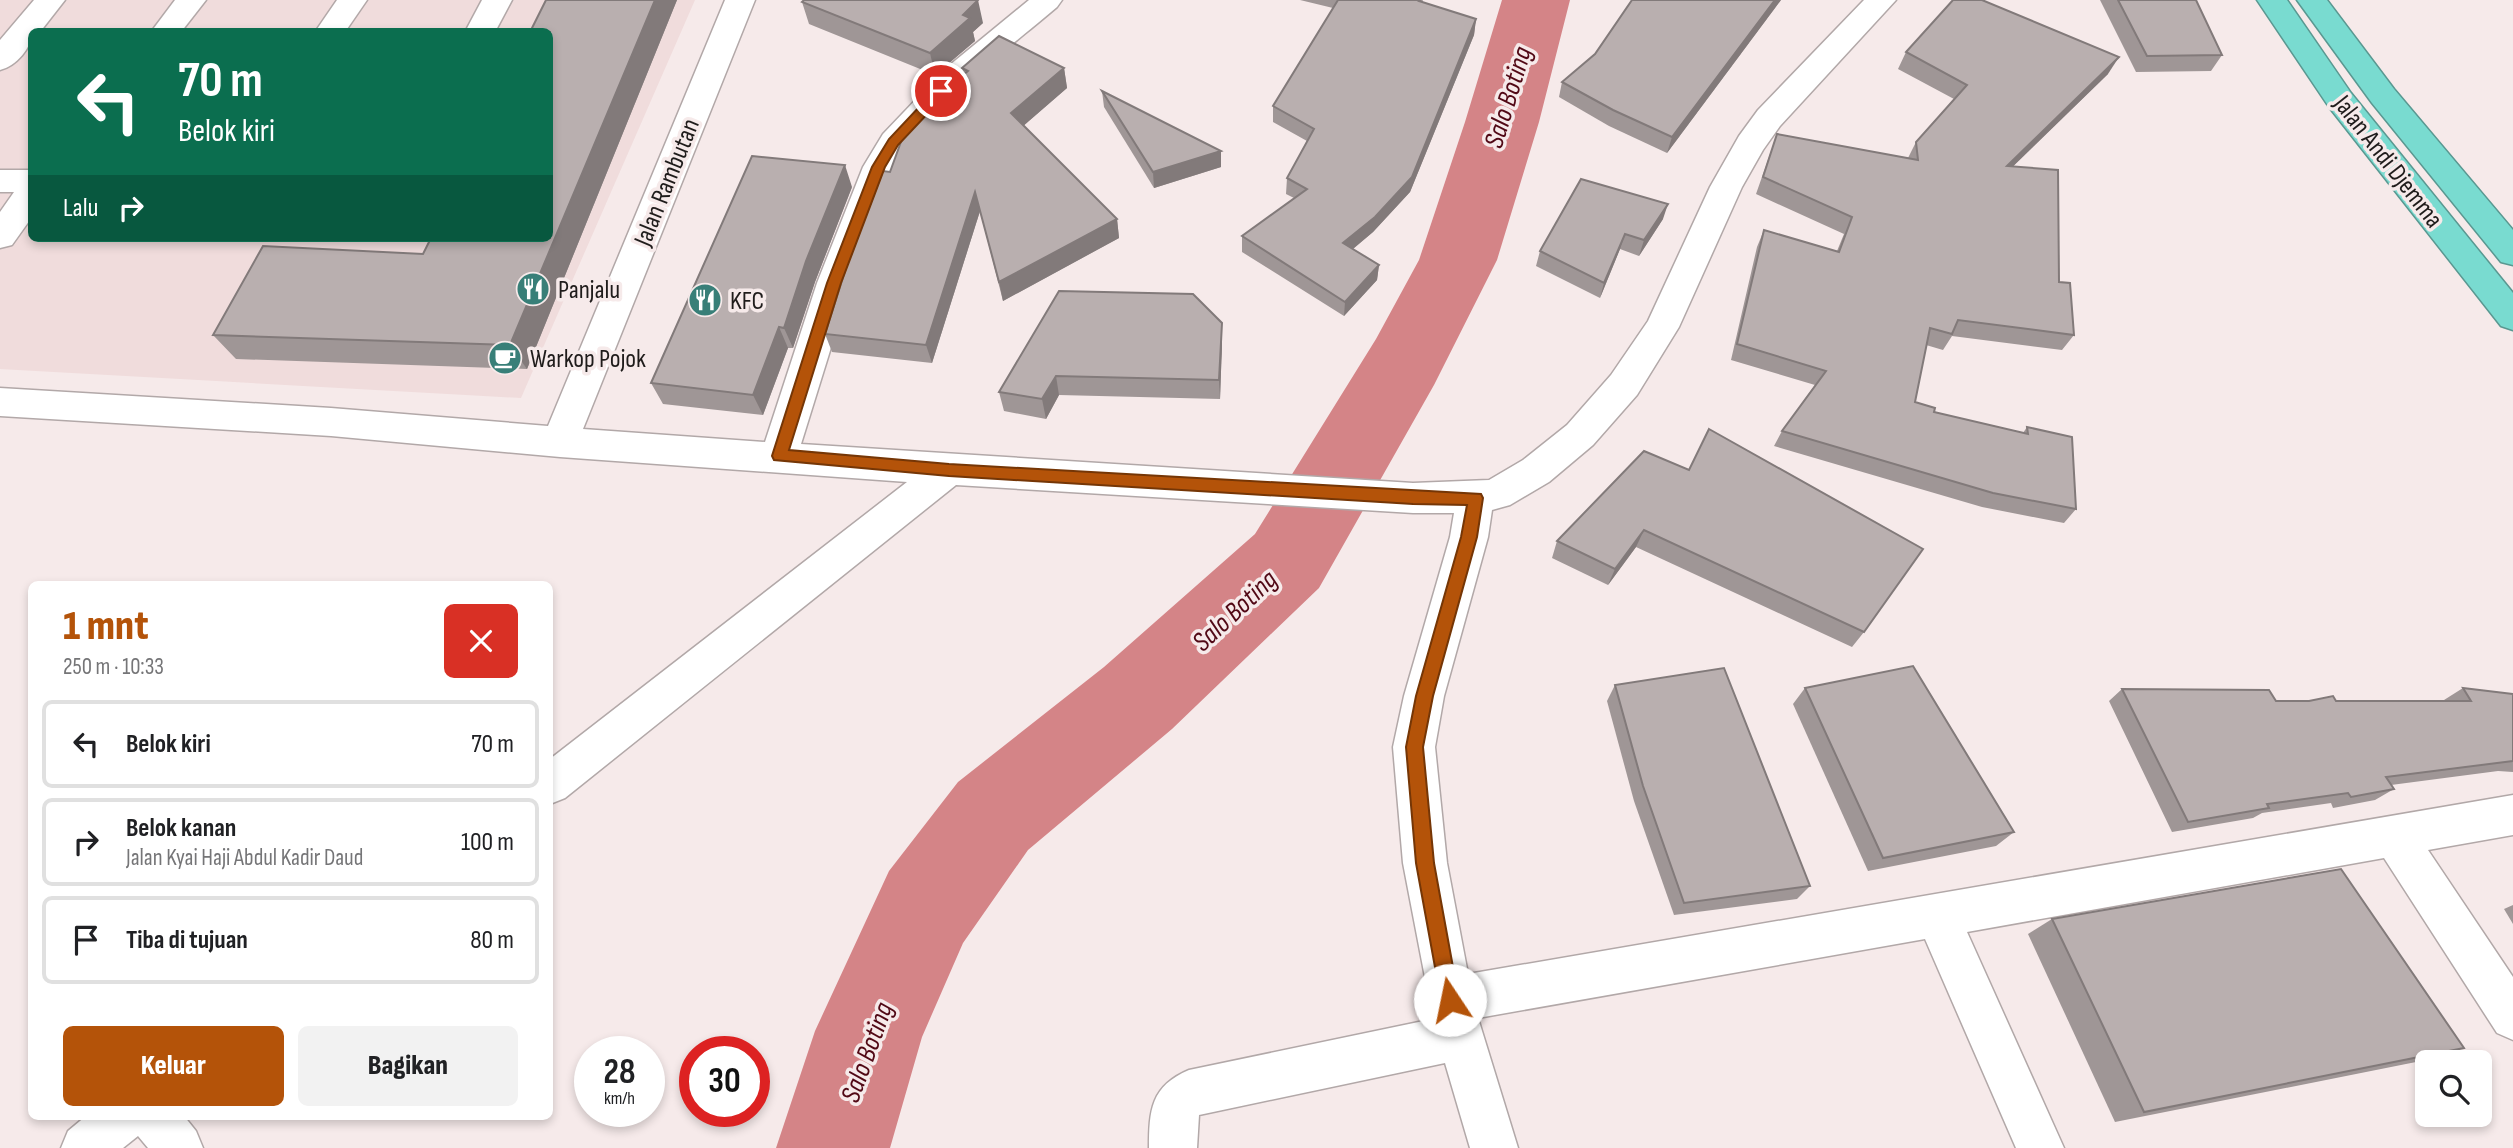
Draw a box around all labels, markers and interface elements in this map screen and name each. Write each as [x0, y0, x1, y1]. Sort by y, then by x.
water label: Salo Boting [1477, 42, 1540, 152]
text: 70 m [178, 52, 263, 111]
icon: left [63, 56, 154, 147]
pin [911, 61, 971, 121]
icon: arrive [922, 72, 960, 110]
street label: Jalan Andi Djemma [2326, 89, 2449, 234]
text: Belok kiri [178, 112, 275, 151]
street label: Jalan Rambutan [627, 114, 707, 252]
icon: right [112, 189, 150, 227]
text: Lalu [63, 193, 98, 224]
restaurant icon: Panjalu [514, 270, 552, 308]
place label: Panjalu [558, 275, 620, 306]
restaurant icon: KFC [686, 281, 724, 319]
place label: KFC [730, 286, 764, 317]
cafe icon: Warkop Pojok [486, 339, 524, 377]
place label: Warkop Pojok [530, 344, 646, 375]
water label: Salo Boting [1186, 563, 1285, 659]
text: 1 mnt [63, 601, 148, 652]
button: close [444, 604, 518, 678]
text: 250 m · 10:33 [63, 653, 164, 681]
icon: left [67, 725, 105, 763]
text: Belok kiri [126, 729, 211, 760]
text: 70 m [471, 729, 514, 760]
text: Belok kanan [126, 813, 236, 844]
icon: right [67, 823, 105, 861]
text: 100 m [461, 827, 514, 858]
text: Jalan Kyai Haji Abdul Kadir Daud [126, 844, 363, 872]
icon: arrive [67, 921, 105, 959]
text: Tiba di tujuan [126, 925, 248, 956]
text: 80 m [470, 925, 514, 956]
position arrow [1413, 963, 1487, 1037]
water label: Salo Boting [834, 997, 901, 1107]
button: Keluar [63, 1026, 284, 1106]
button: Bagikan [298, 1026, 518, 1106]
speed limit sign: 30 [679, 1036, 770, 1127]
map controls [2415, 1050, 2492, 1127]
button: search [2415, 1050, 2492, 1127]
text: 28 [604, 1051, 635, 1094]
text: km/h [604, 1088, 635, 1109]

